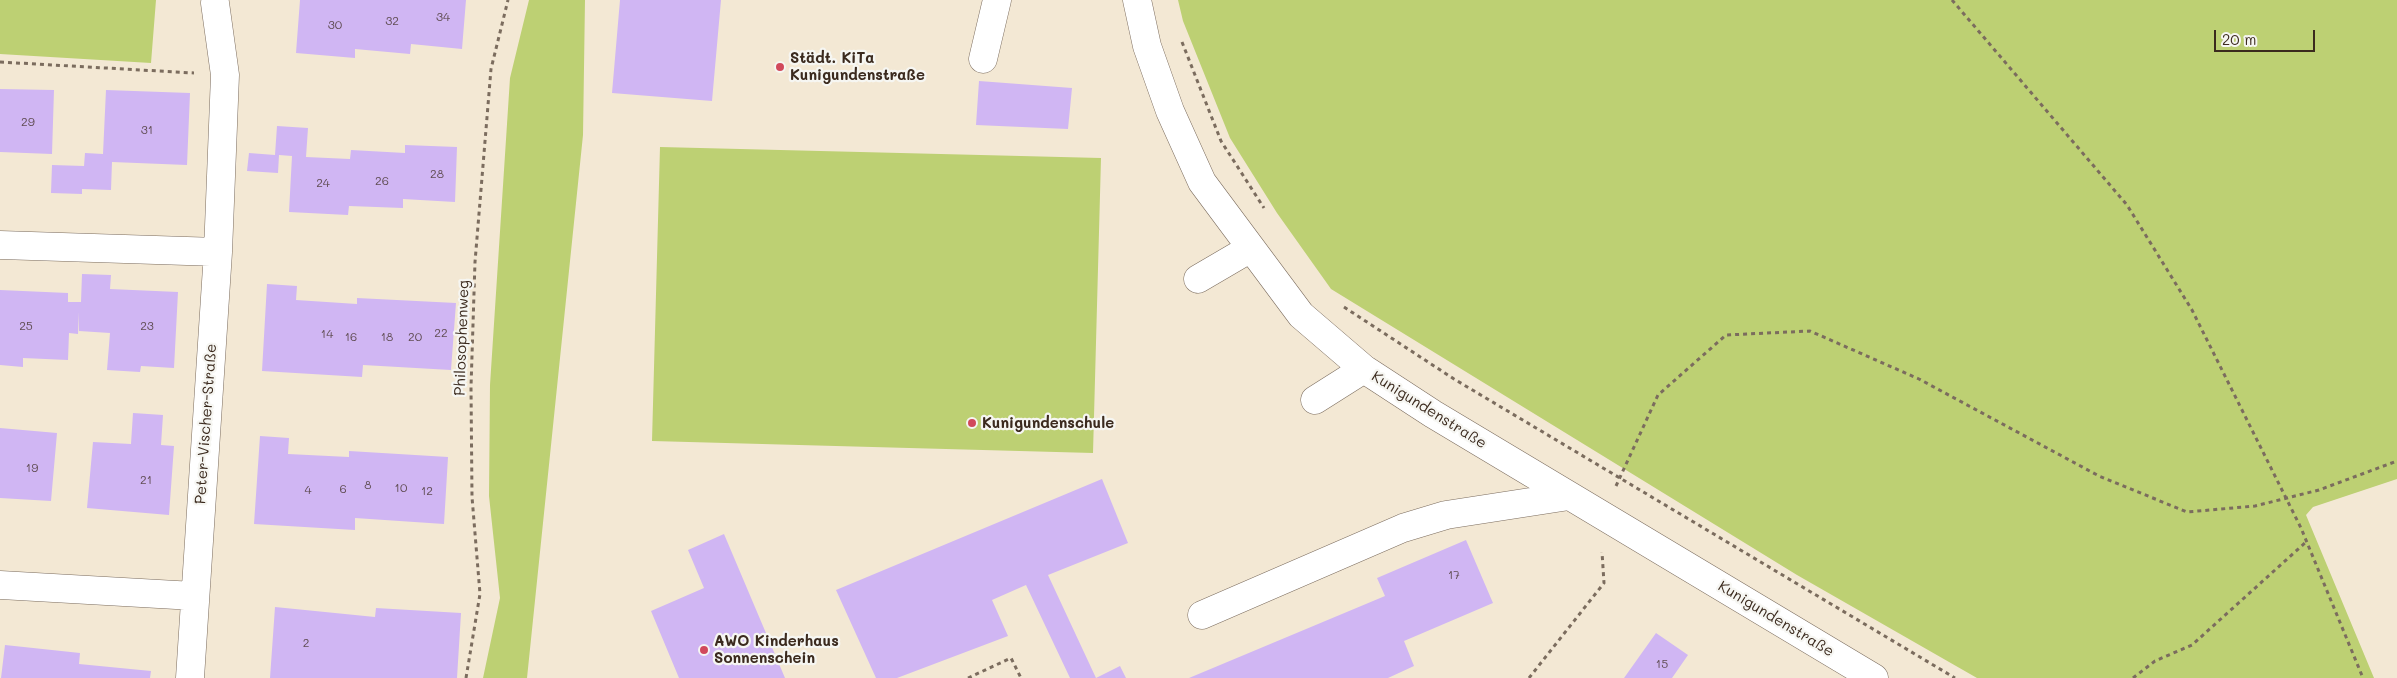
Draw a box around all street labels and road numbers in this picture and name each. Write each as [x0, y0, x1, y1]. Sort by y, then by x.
street label: Philosophenweg [451, 280, 473, 396]
street label: Peter-Vischer-Straße [191, 343, 221, 505]
street label: Kunigundenstraße [1368, 367, 1490, 453]
street label: Kunigundenstraße [1715, 577, 1837, 661]

